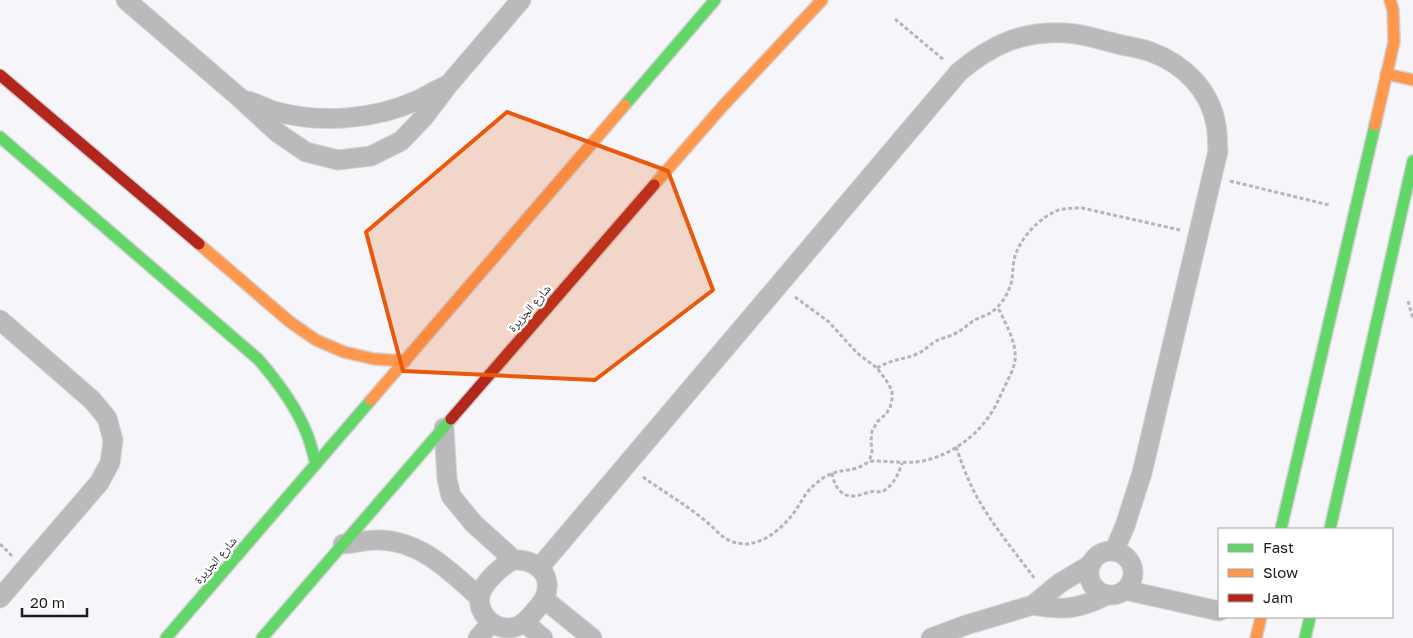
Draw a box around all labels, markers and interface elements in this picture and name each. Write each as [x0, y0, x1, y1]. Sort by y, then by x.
street label: شارع الجزيرة [504, 281, 554, 335]
legend [1218, 528, 1393, 618]
street label: شارع الجزيرة [190, 533, 240, 587]
text: Fast [1263, 538, 1294, 556]
text: Slow [1263, 563, 1298, 581]
scale bar [22, 586, 88, 618]
text: Jam [1263, 588, 1293, 606]
text: 20 m [30, 593, 65, 611]

